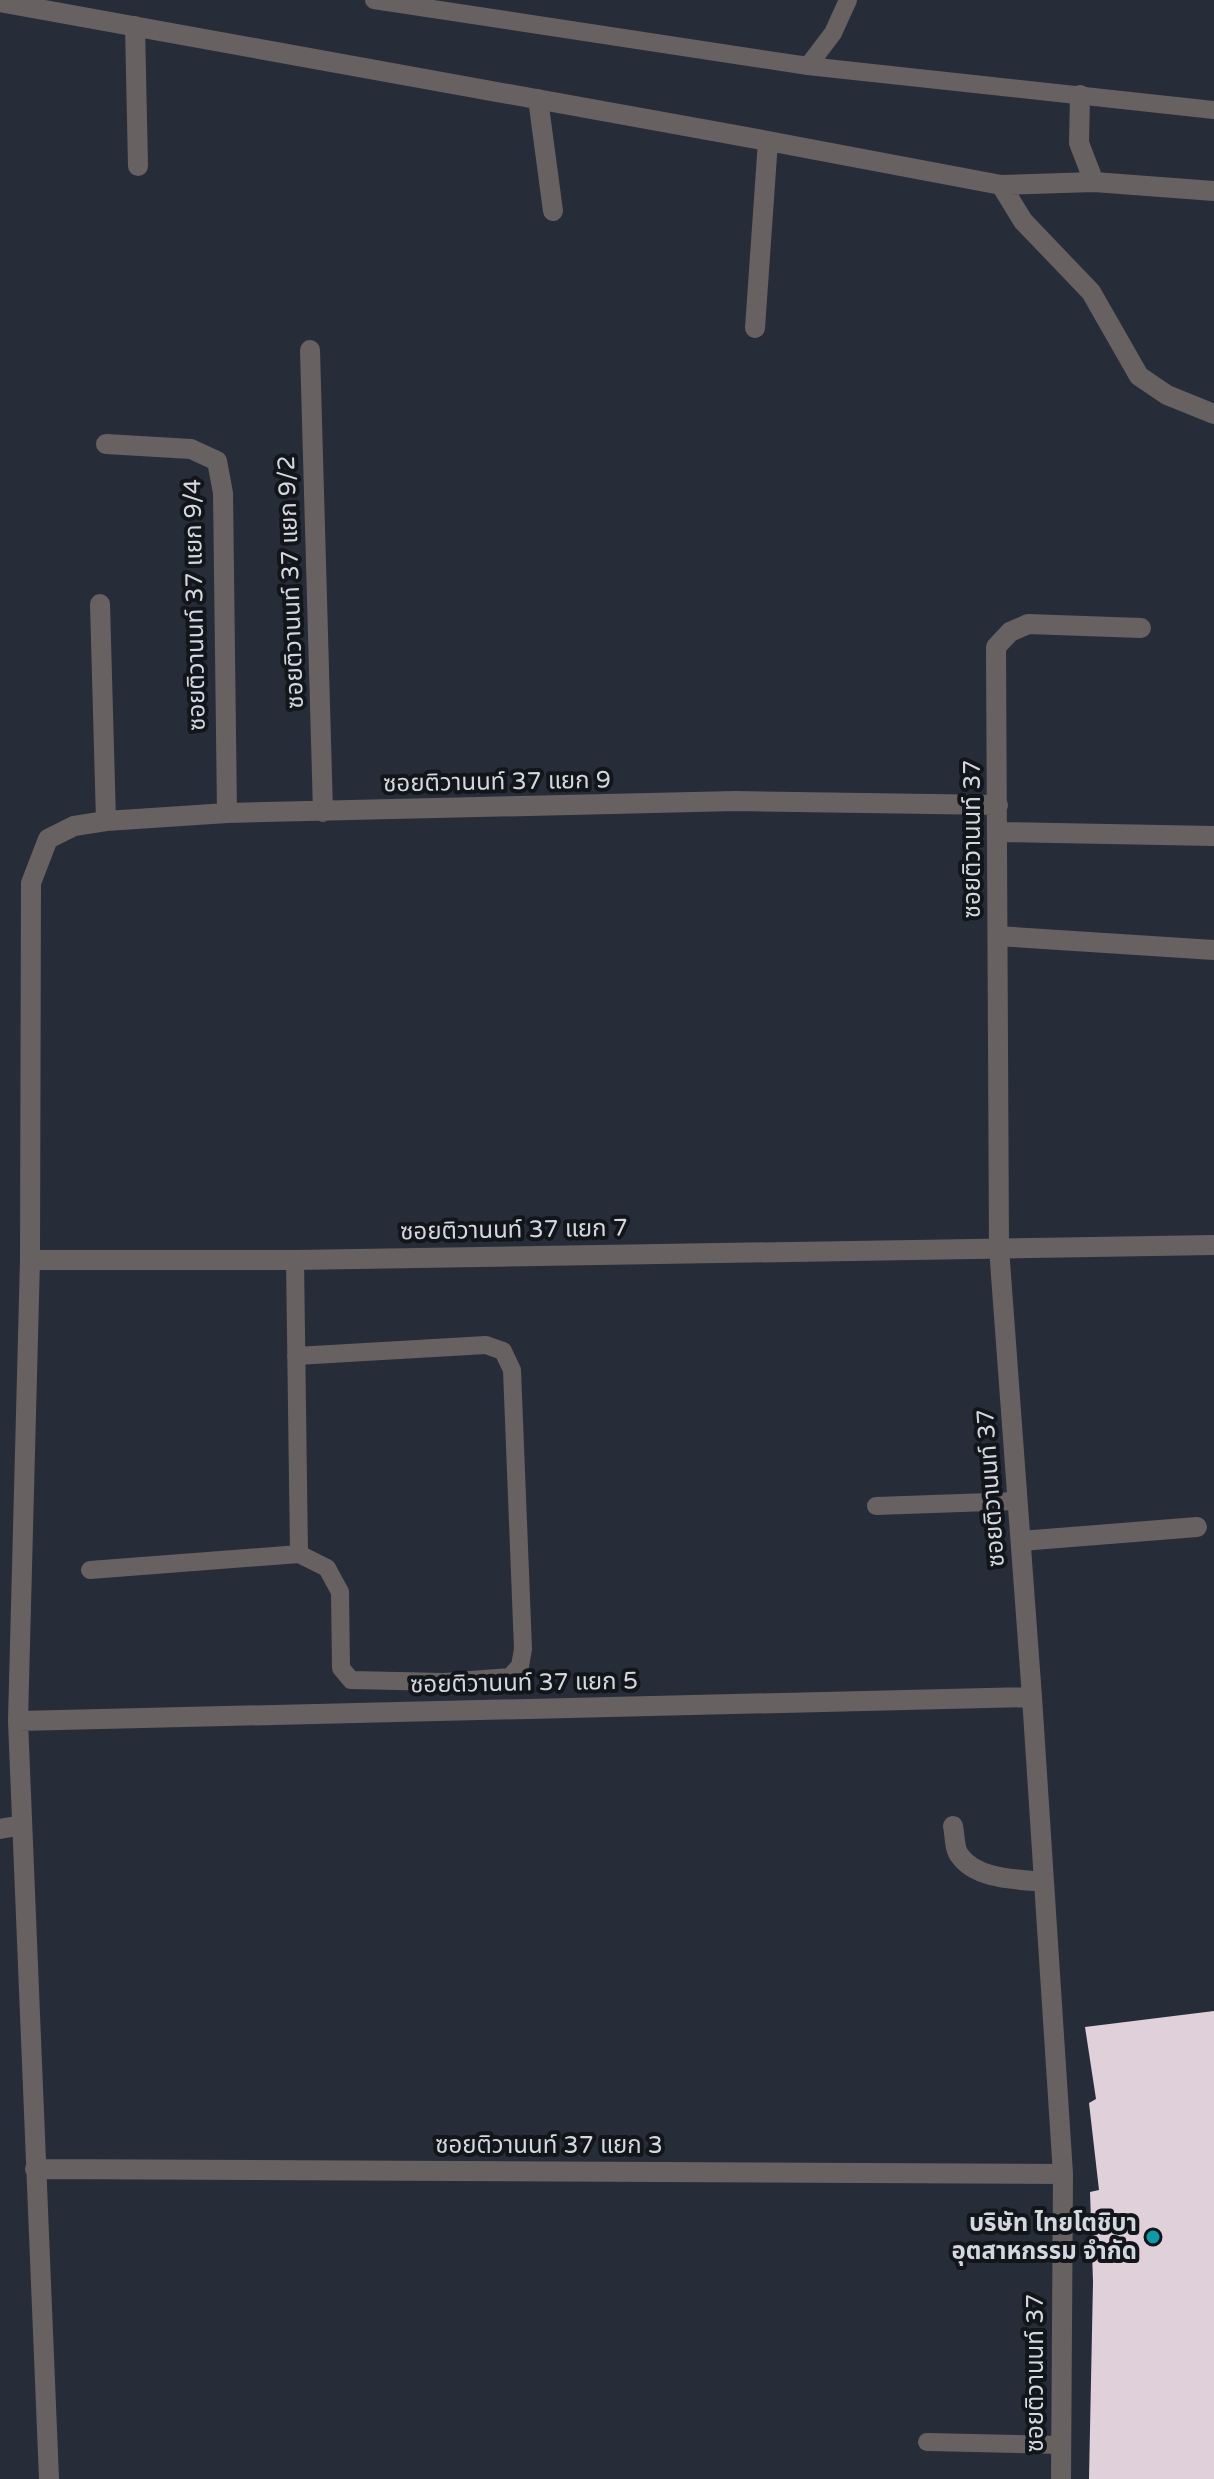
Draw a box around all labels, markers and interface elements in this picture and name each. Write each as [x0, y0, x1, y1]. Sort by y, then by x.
street label: ซอยติวานนท์ 37 แยก 9/2 [272, 455, 310, 709]
street label: ซอยติวานนท์ 37 แยก 9/4 [178, 479, 212, 731]
street label: ซอยติวานนท์ 37 [958, 760, 987, 918]
street label: ซอยติวานนท์ 37 แยก 9 [383, 766, 611, 798]
street label: ซอยติวานนท์ 37 แยก 7 [400, 1214, 628, 1246]
street label: ซอยติวานนท์ 37 [971, 1408, 1011, 1568]
street label: ซอยติวานนท์ 37 แยก 5 [410, 1667, 638, 1699]
street label: ซอยติวานนท์ 37 แยก 3 [435, 2131, 663, 2160]
place label: บริษัท ไทยโตชิบา อุตสาหกรรม จำกัด [952, 2209, 1137, 2266]
marker: บริษัท ไทยโตชิบา อุตสาหกรรม จำกัด [1144, 2228, 1162, 2246]
street label: ซอยติวานนท์ 37 [1021, 2294, 1050, 2452]

